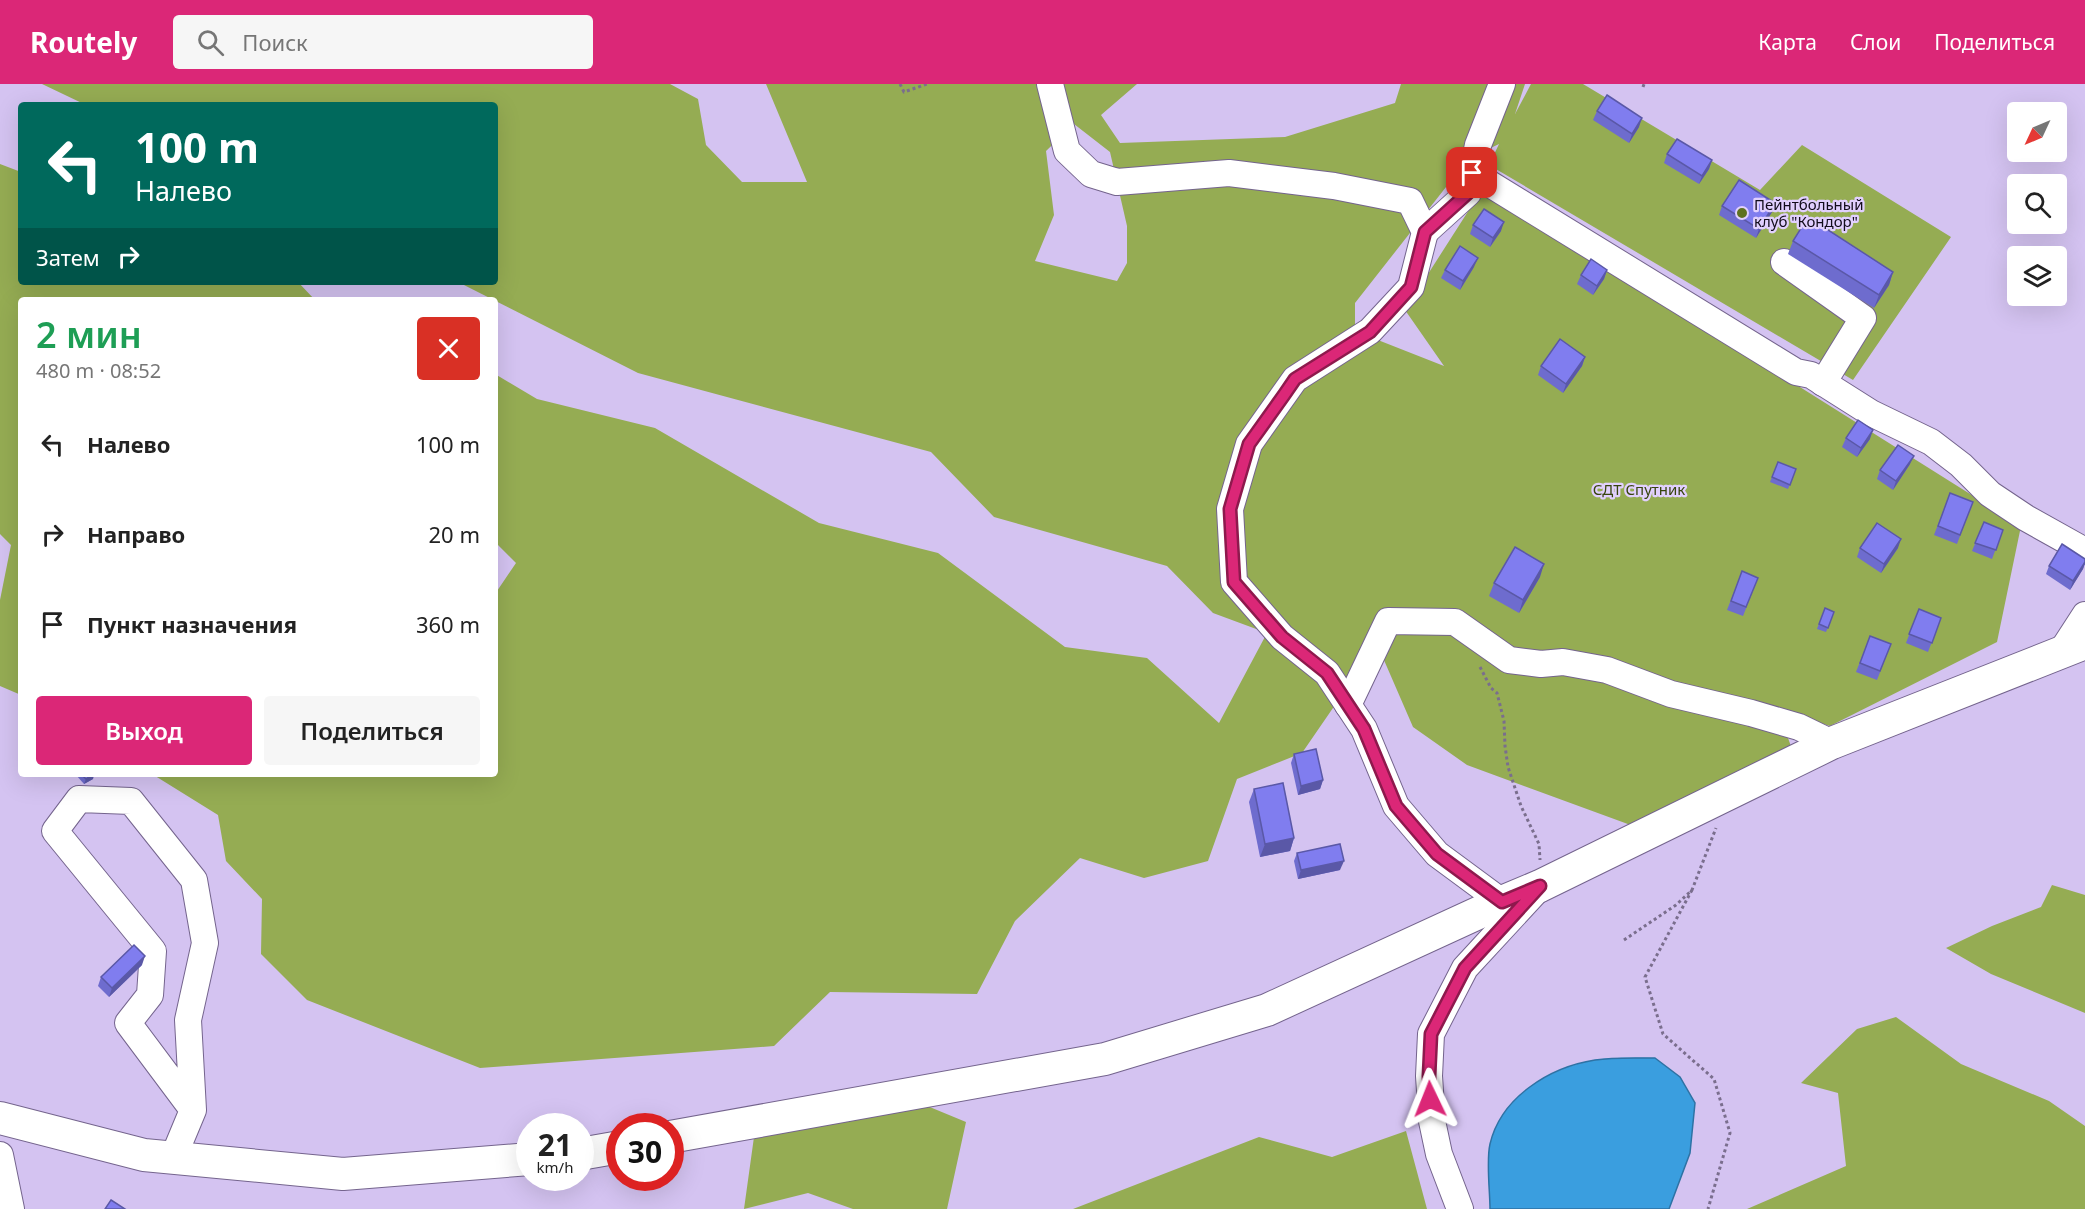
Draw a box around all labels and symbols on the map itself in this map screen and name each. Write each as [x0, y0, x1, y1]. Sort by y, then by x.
north arrow [2007, 102, 2067, 162]
pin [1446, 147, 1497, 198]
place label: Пейнтбольный клуб "Кондор" [1754, 194, 1864, 231]
marker: Пейнтбольный клуб "Кондор" [1735, 206, 1749, 220]
park label: СДТ Спутник [1593, 479, 1685, 499]
position arrow [1398, 1067, 1462, 1131]
speed limit sign: 30 [606, 1113, 684, 1191]

